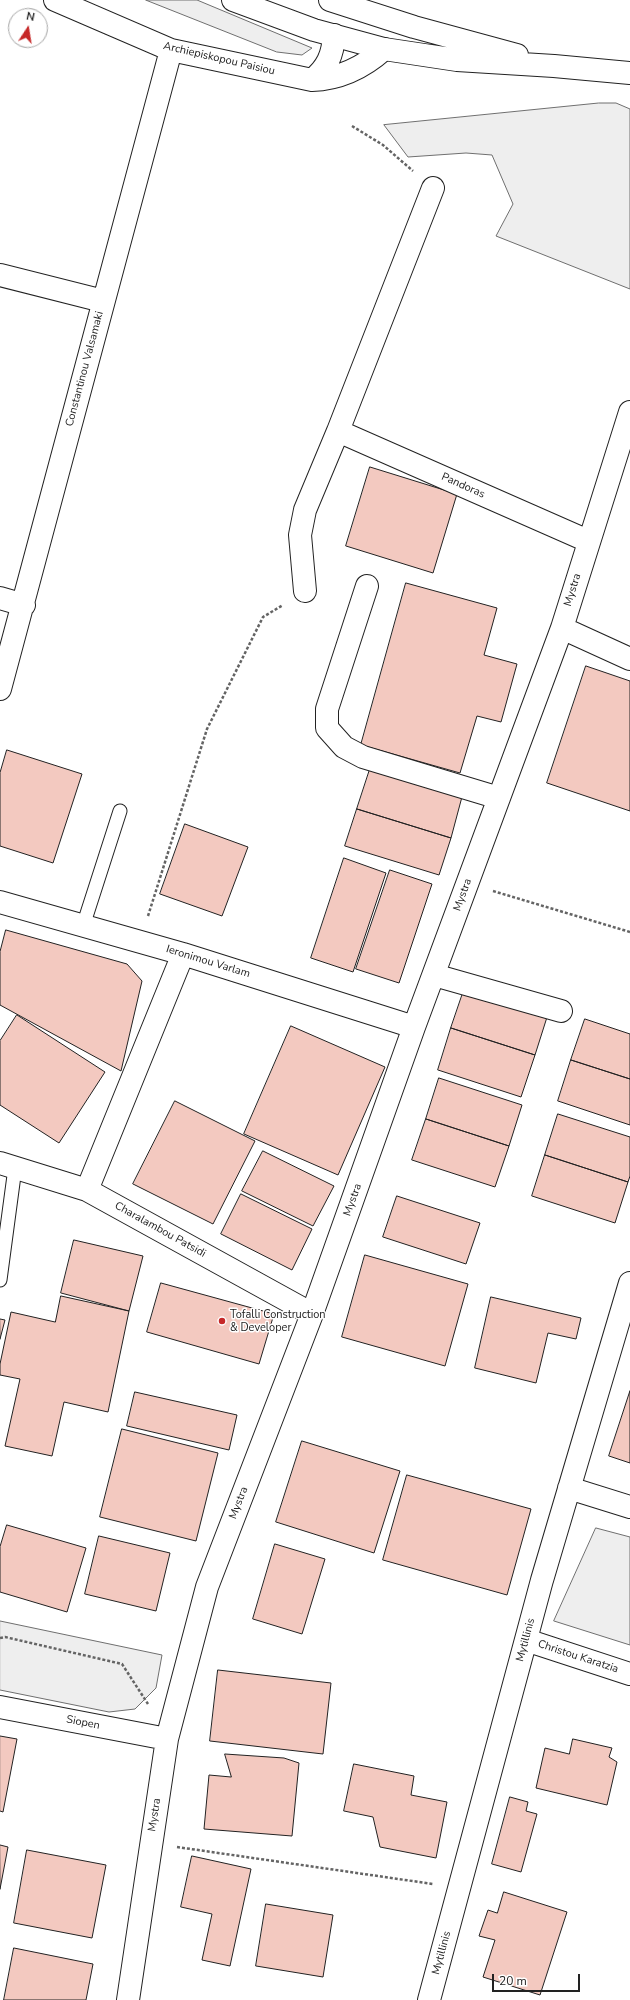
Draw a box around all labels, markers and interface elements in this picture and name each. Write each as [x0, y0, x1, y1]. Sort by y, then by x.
north arrow [8, 8, 48, 48]
text: N [25, 9, 36, 25]
street label: Archiepiskopou Paisiou [162, 40, 276, 78]
street label: Constantinou Valsamaki [63, 310, 107, 428]
street label: Pandoras [439, 471, 487, 501]
street label: Mystra [562, 572, 584, 608]
street label: Mystra [451, 877, 475, 913]
street label: Ieronimou Varlam [164, 943, 252, 981]
street label: Mystra [341, 1182, 365, 1218]
street label: Charalambou Patsidi [112, 1199, 208, 1261]
place label: Tofalli Construction & Developer [230, 1308, 326, 1334]
marker: Tofalli Construction & Developer [217, 1316, 227, 1326]
street label: Mystra [227, 1485, 251, 1521]
street label: Mytillinis [514, 1617, 538, 1663]
street label: Christou Karatzia [536, 1638, 620, 1676]
street label: Siopen [65, 1713, 101, 1733]
street label: Mystra [146, 1797, 164, 1833]
street label: Mytillinis [430, 1930, 454, 1976]
scale bar [494, 1966, 582, 1992]
text: 20 m [499, 1973, 527, 1989]

